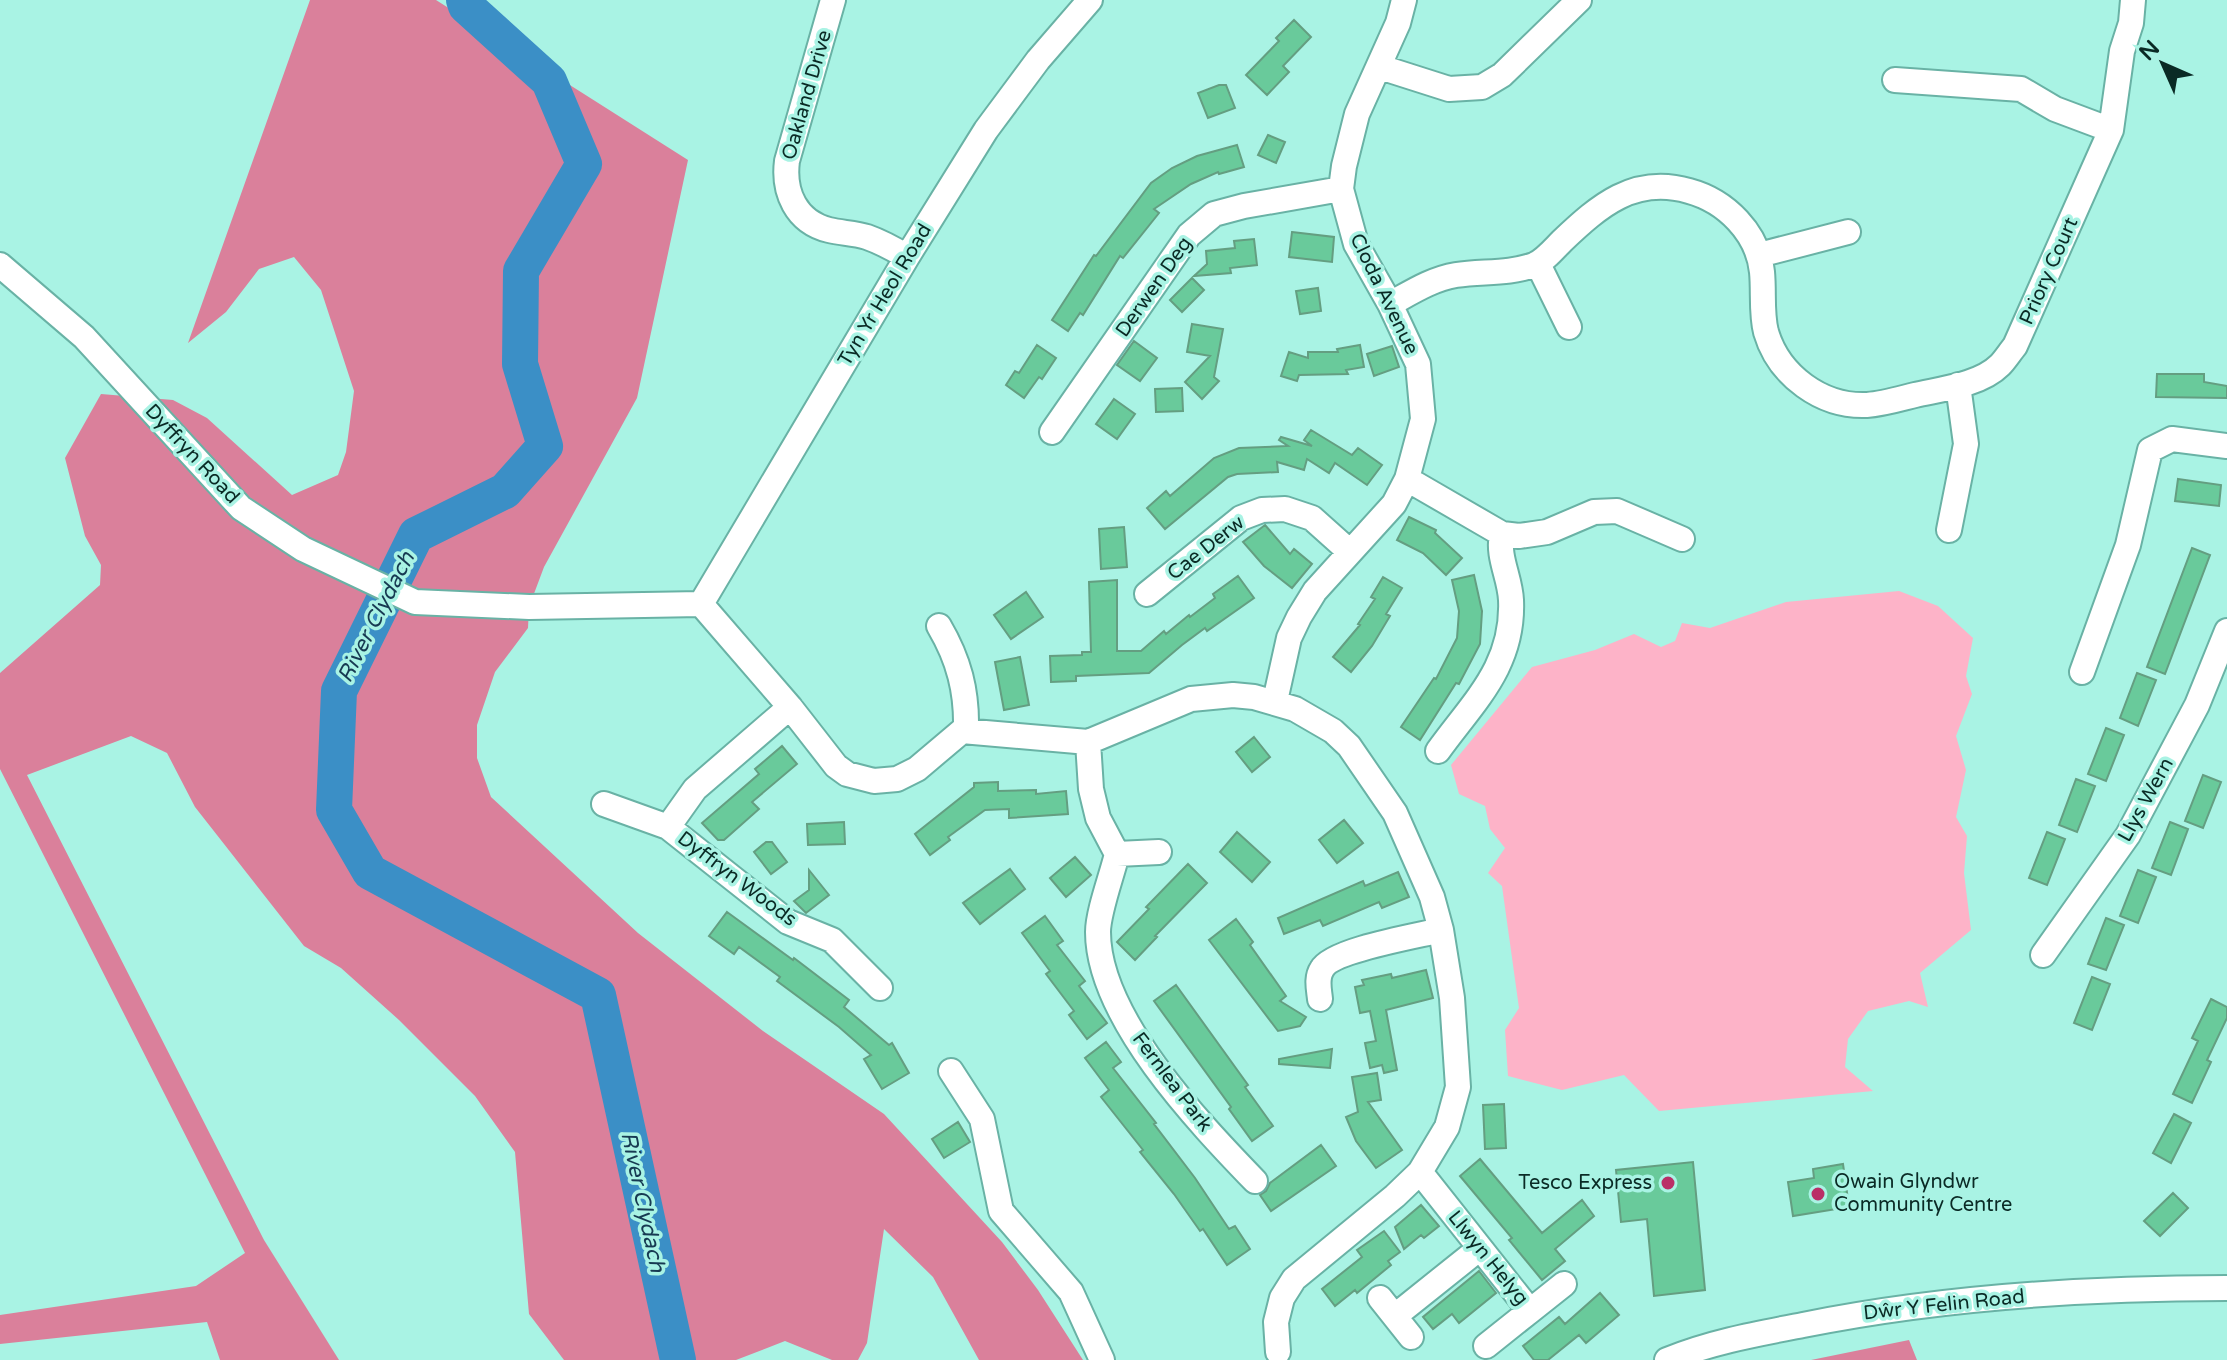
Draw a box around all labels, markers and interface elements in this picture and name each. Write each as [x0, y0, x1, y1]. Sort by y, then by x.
north arrow [2123, 24, 2203, 104]
street label: Oakland Drive [777, 27, 837, 163]
text: N [2134, 35, 2165, 66]
street label: Priory Court [2015, 213, 2083, 328]
street label: Tyn Yr Heol Road [833, 219, 937, 371]
street label: Cloda Avenue [1344, 230, 1424, 358]
street label: Derwen Deg [1111, 232, 1197, 342]
street label: Dyffryn Road [140, 399, 244, 509]
street label: Cae Derw [1163, 510, 1249, 586]
water label: River Clydach [332, 547, 420, 687]
street label: Llys Wern [2113, 754, 2179, 846]
street label: Dyffryn Woods [673, 826, 801, 932]
street label: Fernlea Park [1127, 1028, 1217, 1136]
water label: River Clydach [615, 1129, 671, 1275]
place label: Owain Glyndwr Community Centre [1834, 1170, 2012, 1217]
place label: Tesco Express [1518, 1171, 1652, 1195]
marker: Tesco Express [1659, 1174, 1677, 1192]
marker: Owain Glyndwr Community Centre [1809, 1185, 1827, 1203]
street label: Llwyn Helyg [1443, 1206, 1533, 1310]
street label: Dŵr Y Felin Road [1862, 1285, 2026, 1325]

